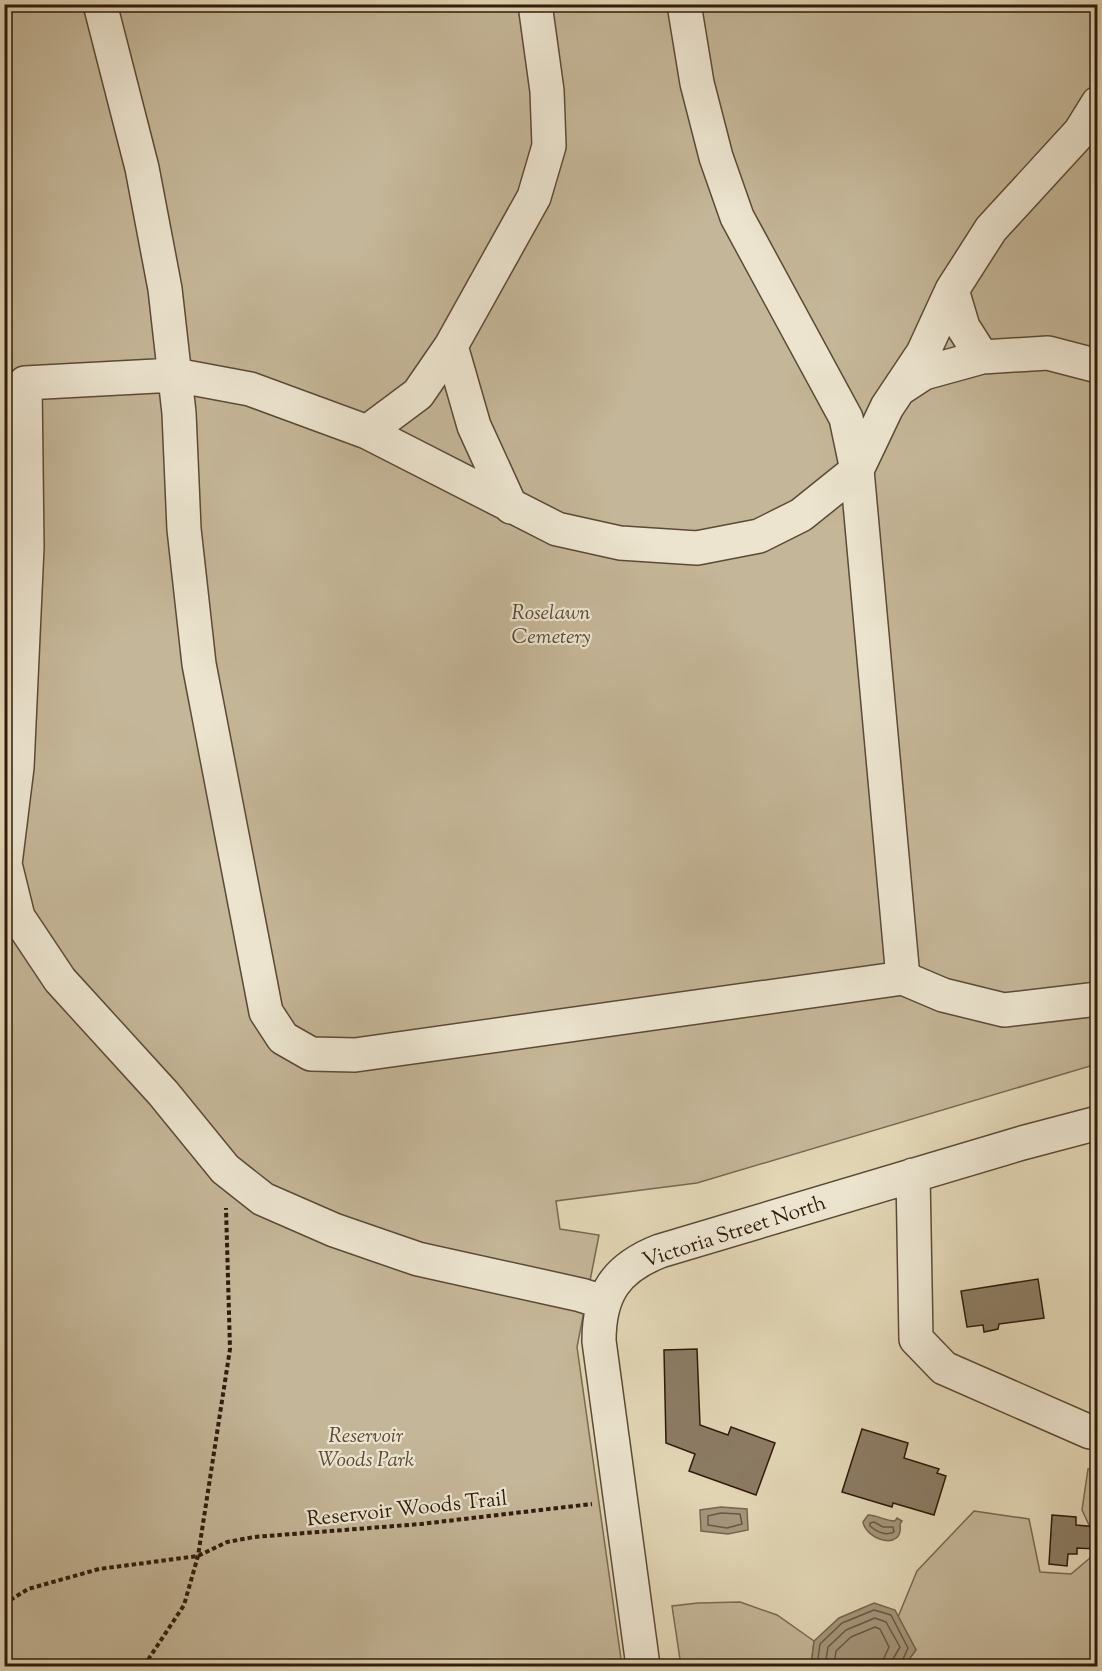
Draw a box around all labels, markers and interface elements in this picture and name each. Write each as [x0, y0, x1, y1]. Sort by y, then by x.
park label: Roselawn Cemetery [512, 599, 590, 653]
street label: Victoria Street North [639, 1189, 830, 1277]
park label: Reservoir Woods Park [318, 1422, 415, 1476]
street label: Reservoir Woods Trail [306, 1485, 509, 1535]

